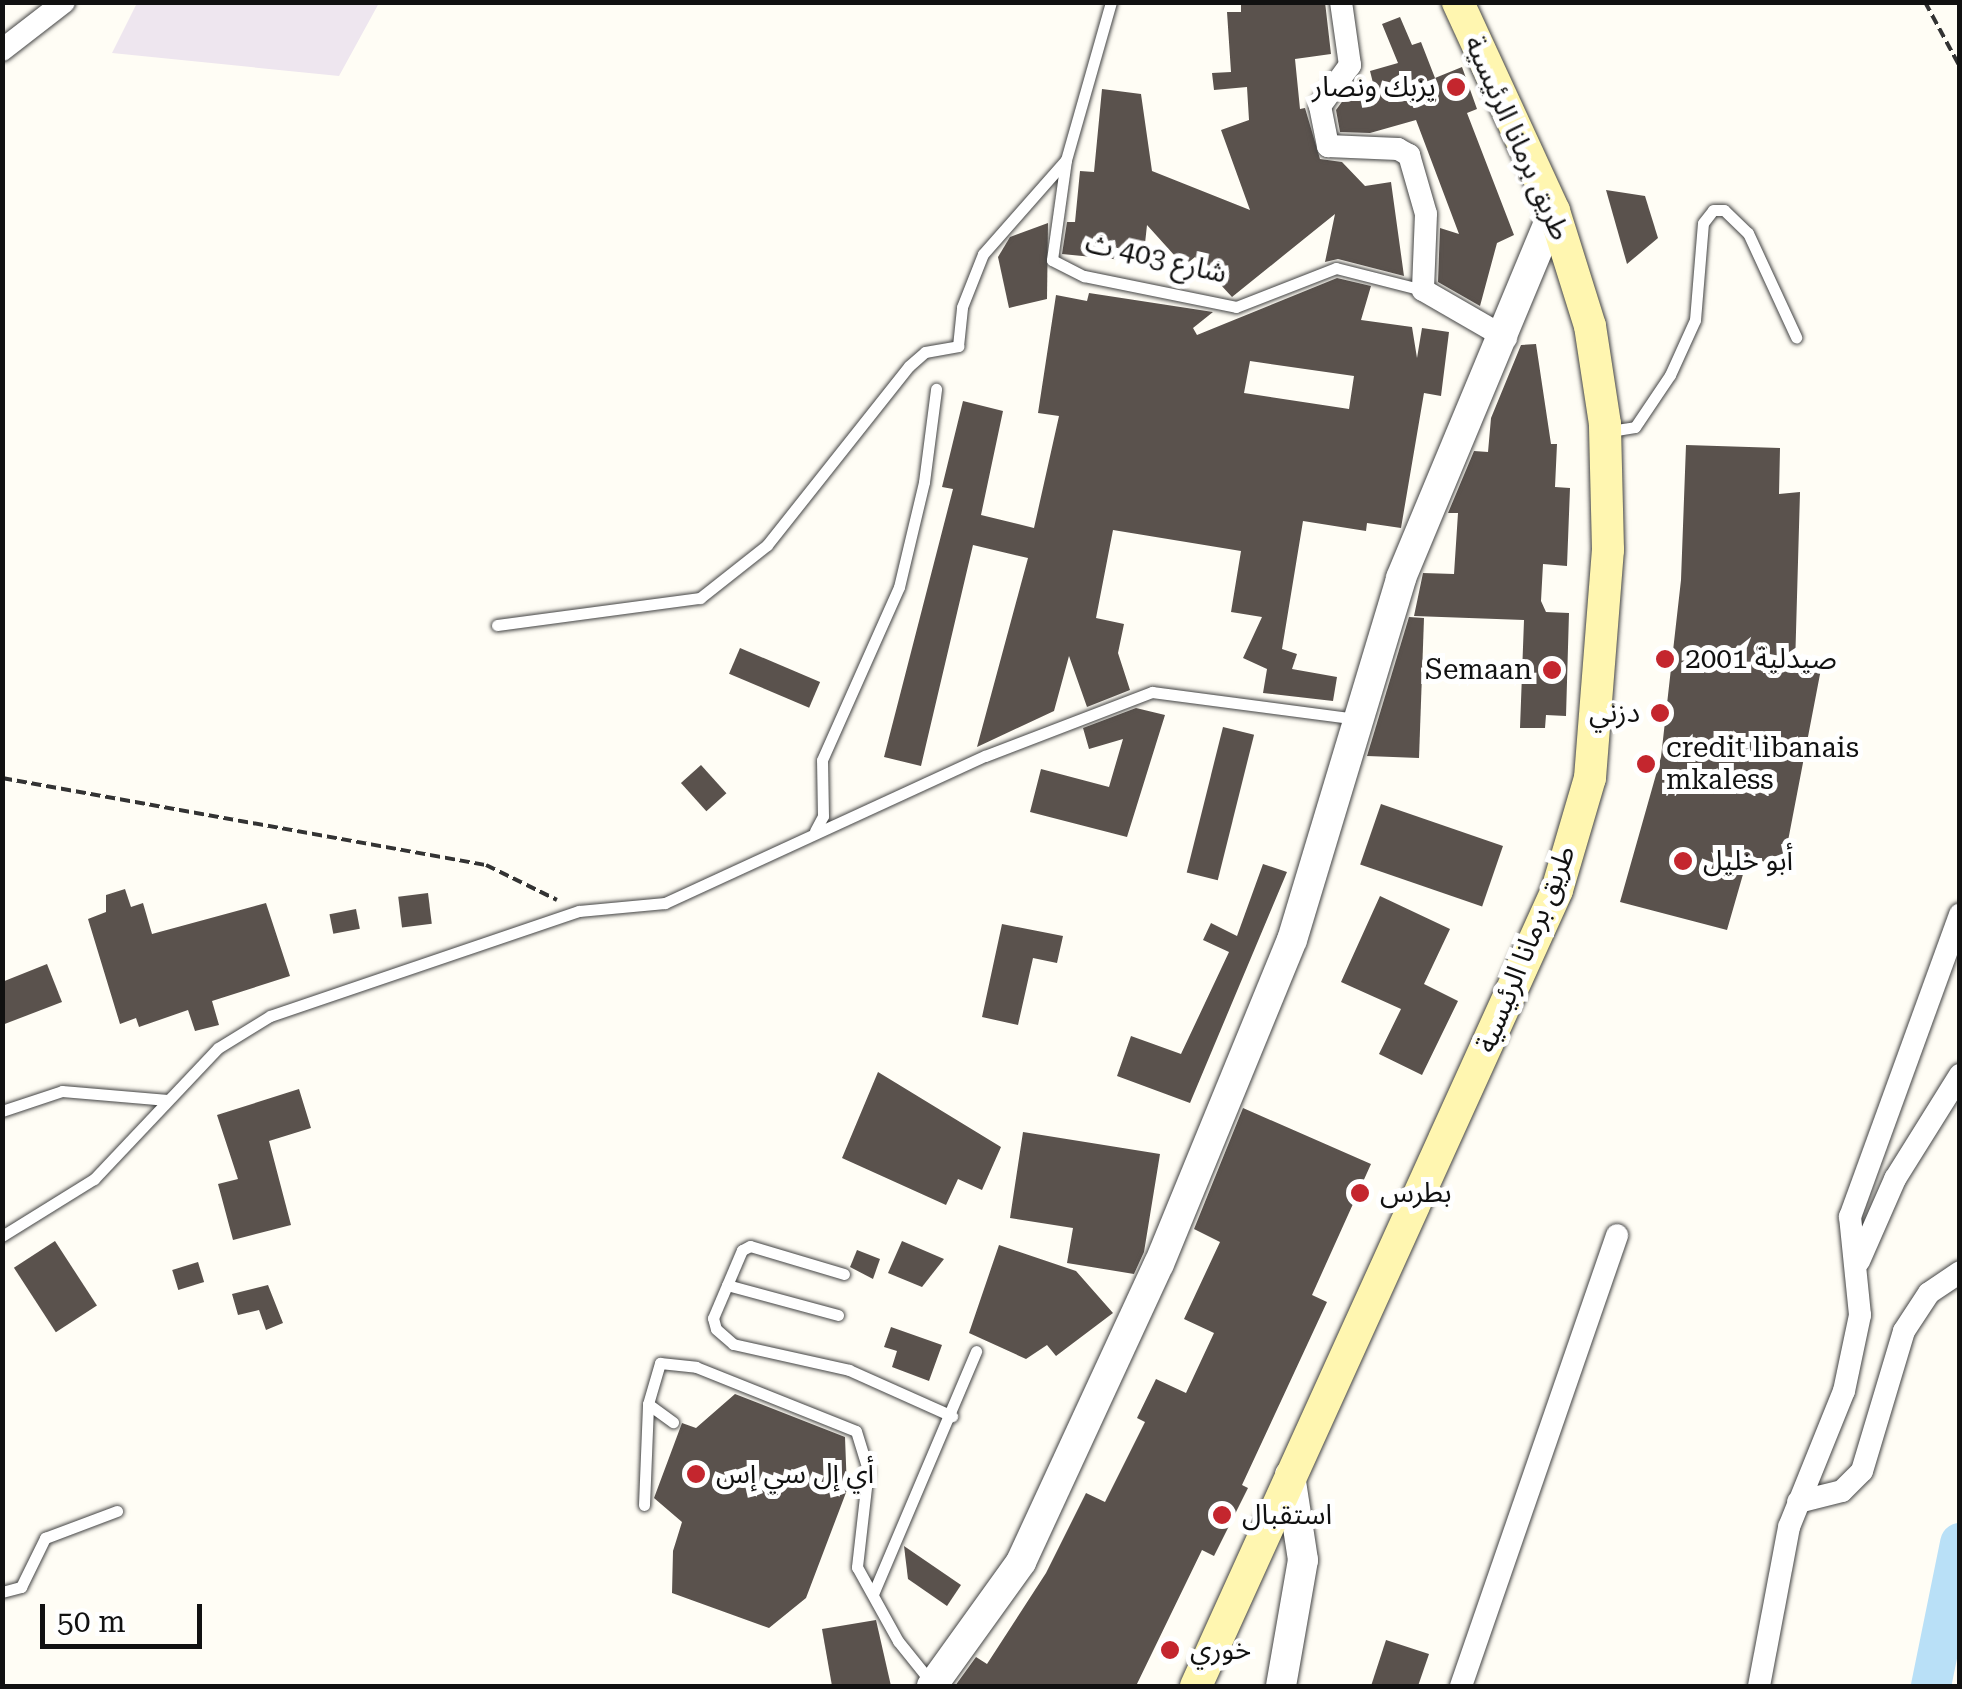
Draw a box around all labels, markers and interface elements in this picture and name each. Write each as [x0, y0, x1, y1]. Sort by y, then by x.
street label: طريق برمانا الرئيسية [1457, 30, 1577, 246]
place label: يزبك ونصار [1312, 70, 1436, 104]
marker: يزبك ونصار [1445, 76, 1467, 98]
street label: شارع 403 ث [1082, 225, 1230, 291]
place label: صيدلية 2001 [1685, 642, 1837, 676]
marker: صيدلية 2001 [1654, 648, 1676, 670]
place label: Semaan [1425, 653, 1532, 687]
marker: Semaan [1541, 659, 1563, 681]
place label: دزني [1589, 696, 1640, 730]
marker: دزني [1649, 702, 1671, 724]
place label: credit libanais mkaless [1666, 731, 1859, 797]
marker: credit libanais mkaless [1635, 753, 1657, 775]
street label: طريق برمانا الرئيسية [1469, 841, 1583, 1057]
place label: أبو خليل [1703, 844, 1793, 878]
marker: أبو خليل [1672, 850, 1694, 872]
place label: بطرس [1380, 1176, 1452, 1210]
marker: بطرس [1349, 1182, 1371, 1204]
place label: أي إل سي إس [716, 1457, 874, 1491]
marker: أي إل سي إس [685, 1463, 707, 1485]
place label: استقبال [1242, 1498, 1332, 1532]
marker: استقبال [1211, 1504, 1233, 1526]
scale bar [45, 1584, 208, 1646]
text: 50 m [57, 1604, 126, 1639]
place label: خوري [1190, 1633, 1251, 1667]
marker: خوري [1159, 1639, 1181, 1661]

